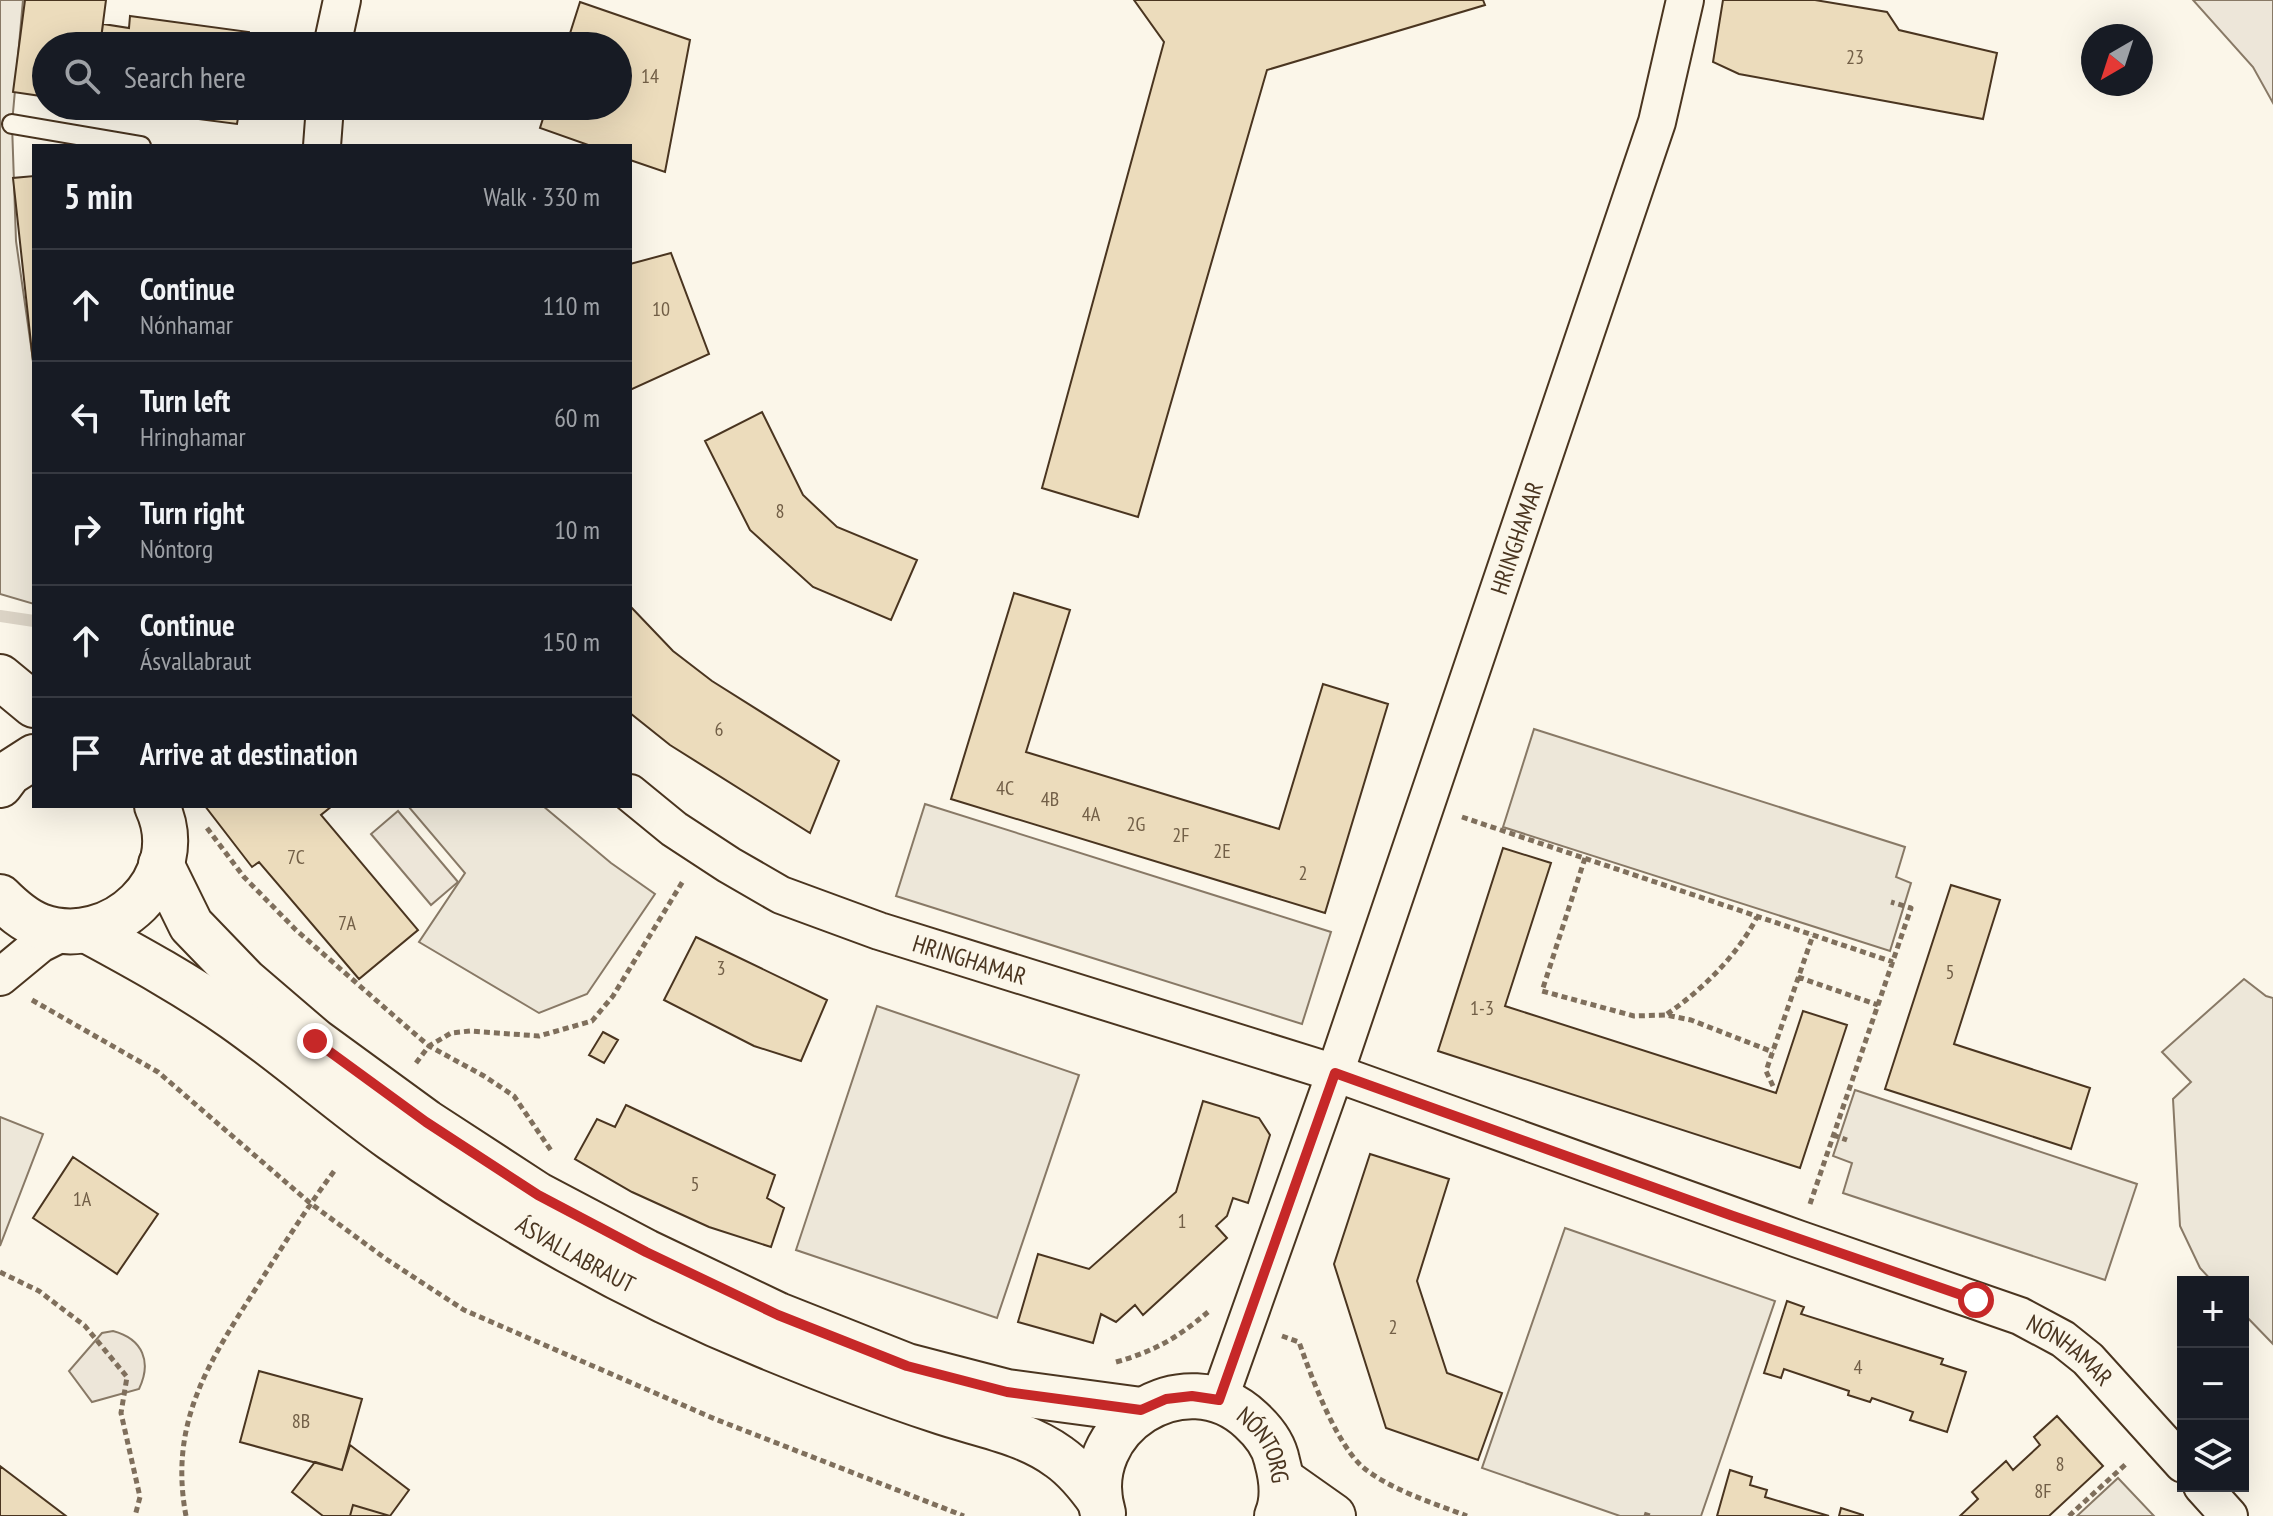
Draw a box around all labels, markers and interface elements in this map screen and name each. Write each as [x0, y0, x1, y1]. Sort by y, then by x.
north arrow [2081, 24, 2153, 96]
search box [32, 32, 632, 120]
house number: 23 [1846, 44, 1864, 70]
icon: search [60, 54, 104, 98]
text: Search here [124, 57, 246, 96]
house number: 14 [641, 63, 659, 89]
text: 5 min [64, 174, 133, 218]
text: Walk · 330 m [483, 180, 600, 213]
text: Continue [140, 269, 235, 308]
icon: ahead [64, 283, 108, 327]
text: 110 m [542, 289, 600, 322]
house number: 10 [652, 296, 670, 322]
text: Nónhamar [140, 308, 233, 341]
text: Turn left [140, 381, 230, 420]
icon: left [64, 395, 108, 439]
text: 60 m [554, 401, 600, 434]
text: Hringhamar [140, 420, 246, 453]
street label: HRINGHAMAR [1483, 477, 1550, 598]
text: Turn right [140, 493, 244, 532]
house number: 8 [776, 498, 785, 524]
icon: right [64, 507, 108, 551]
text: 10 m [554, 513, 600, 546]
text: Nóntorg [140, 532, 213, 565]
text: Continue [140, 605, 235, 644]
icon: ahead [64, 619, 108, 663]
text: 150 m [542, 625, 600, 658]
text: Ásvallabraut [140, 644, 251, 677]
house number: 6 [715, 716, 724, 742]
icon: arrive [64, 731, 108, 775]
text: Arrive at destination [140, 734, 358, 773]
house number: 4C [996, 775, 1014, 801]
house number: 4B [1041, 786, 1059, 812]
house number: 4A [1082, 801, 1101, 827]
house number: 2G [1127, 811, 1145, 837]
house number: 2F [1172, 822, 1190, 848]
house number: 2E [1213, 838, 1231, 864]
house number: 7C [287, 844, 305, 870]
house number: 2 [1299, 860, 1308, 886]
house number: 7A [338, 910, 357, 936]
street label: HRINGHAMAR [909, 927, 1030, 991]
house number: 3 [717, 955, 726, 981]
house number: 5 [1946, 959, 1955, 985]
house number: 1-3 [1470, 995, 1494, 1021]
route end [297, 1023, 333, 1059]
house number: 5 [691, 1171, 700, 1197]
house number: 1A [73, 1186, 92, 1212]
street label: ÁSVALLABRAUT [511, 1208, 641, 1299]
house number: 1 [1178, 1208, 1187, 1234]
map controls [2177, 1276, 2249, 1492]
button: + [2177, 1276, 2249, 1348]
route start [1958, 1282, 1994, 1318]
street label: NÓNHAMAR [2021, 1307, 2120, 1392]
house number: 2 [1389, 1314, 1398, 1340]
button: − [2177, 1348, 2249, 1420]
house number: 4 [1854, 1354, 1863, 1380]
street label: NÓNTORG [1231, 1399, 1297, 1485]
house number: 8B [292, 1408, 310, 1434]
button: layers [2177, 1420, 2249, 1492]
house number: 8 [2056, 1451, 2065, 1477]
house number: 8F [2034, 1478, 2052, 1504]

